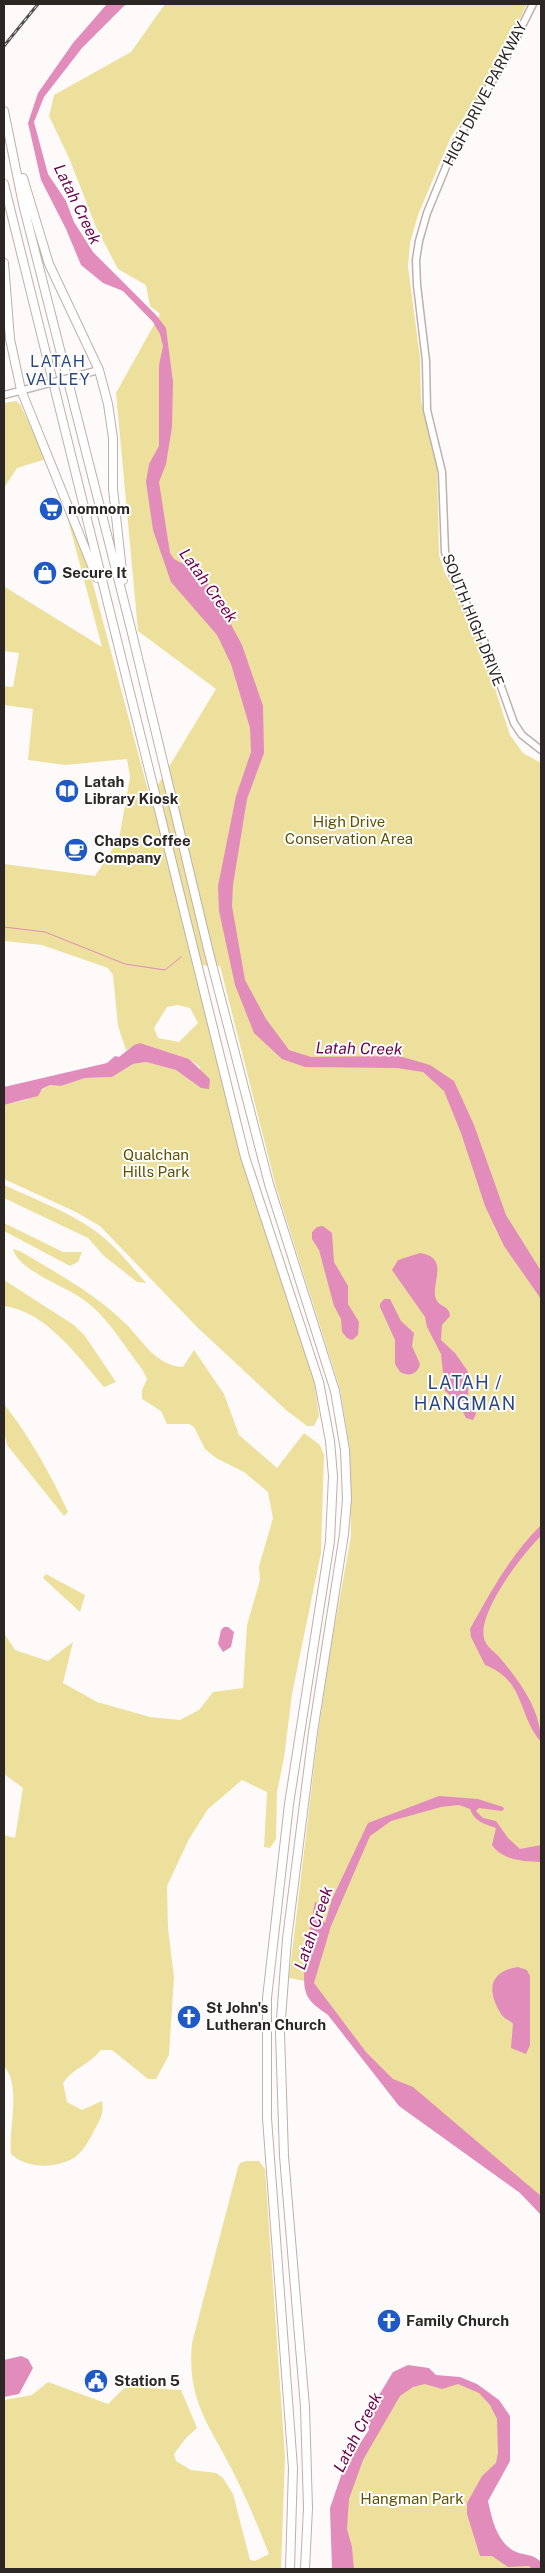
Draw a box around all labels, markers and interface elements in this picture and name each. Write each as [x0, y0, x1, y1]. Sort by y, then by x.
street label: HIGH DRIVE PARKWAY [439, 19, 530, 169]
water label: Latah Creek [50, 161, 105, 248]
district label: LATAH VALLEY [26, 352, 90, 389]
supermarket icon: nomnom [38, 496, 64, 522]
place label: nomnom [68, 500, 130, 517]
water label: Latah Creek [175, 545, 242, 626]
street label: SOUTH HIGH DRIVE [439, 551, 508, 688]
shop icon: Secure It [32, 560, 58, 586]
place label: Secure It [62, 564, 127, 581]
place label: Latah Library Kiosk [84, 773, 179, 807]
library icon: Latah Library Kiosk [54, 778, 80, 804]
park label: High Drive Conservation Area [285, 813, 413, 847]
place label: Chaps Coffee Company [94, 832, 191, 866]
cafe icon: Chaps Coffee Company [63, 837, 89, 863]
water label: Latah Creek [315, 1038, 403, 1059]
park label: Qualchan Hills Park [122, 1146, 190, 1180]
district label: LATAH / HANGMAN [414, 1372, 516, 1414]
water label: Latah Creek [290, 1884, 337, 1972]
place label: St John's Lutheran Church [206, 1999, 326, 2033]
church icon: St John's Lutheran Church [176, 2004, 202, 2030]
church icon: Family Church [376, 2308, 402, 2334]
place label: Family Church [406, 2312, 509, 2329]
public building icon: Station 5 [83, 2368, 109, 2394]
place label: Station 5 [114, 2372, 180, 2389]
water label: Latah Creek [329, 2389, 386, 2475]
park label: Hangman Park [360, 2490, 464, 2507]

